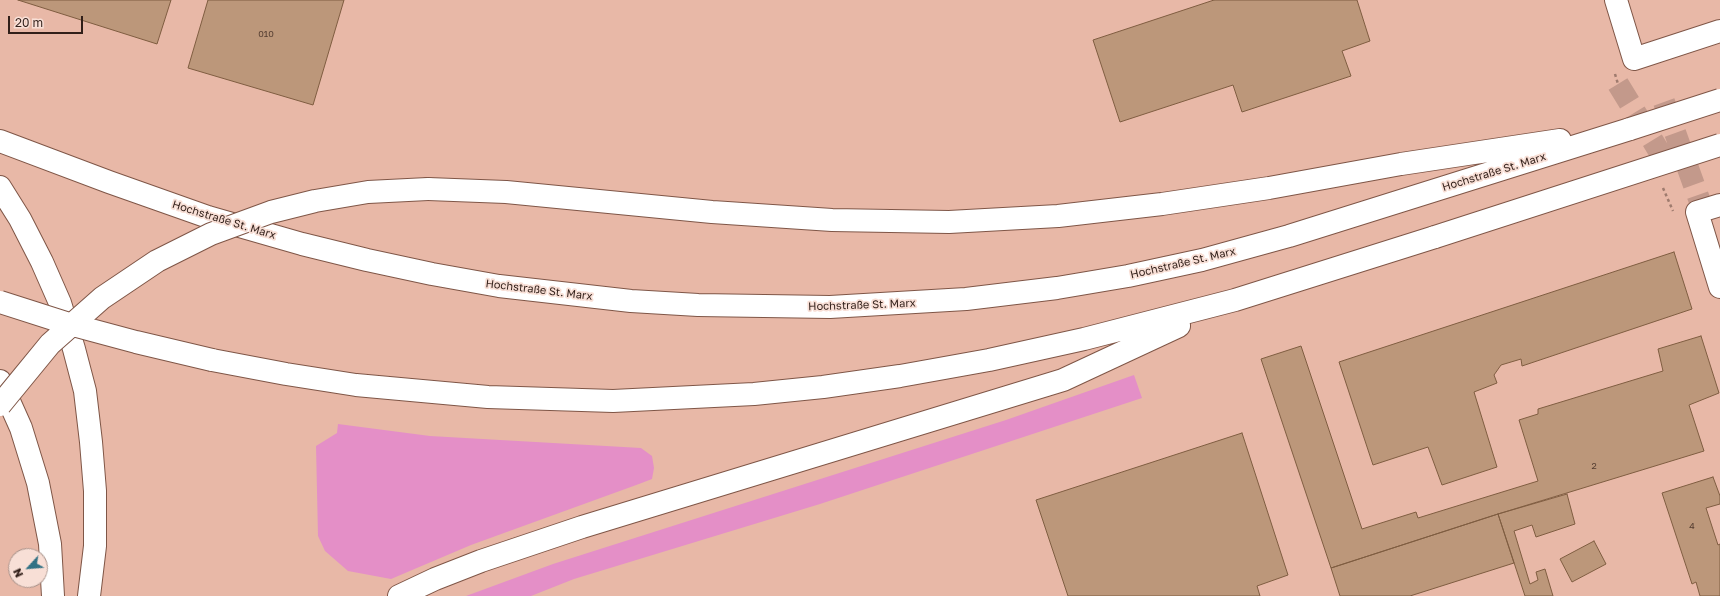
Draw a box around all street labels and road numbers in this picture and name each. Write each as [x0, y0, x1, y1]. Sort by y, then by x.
street label: Hochstraße St. Marx [1441, 150, 1547, 194]
street label: Hochstraße St. Marx [171, 198, 277, 242]
street label: Hochstraße St. Marx [1129, 244, 1237, 282]
street label: Hochstraße St. Marx [485, 277, 593, 303]
street label: Hochstraße St. Marx [808, 297, 916, 313]

